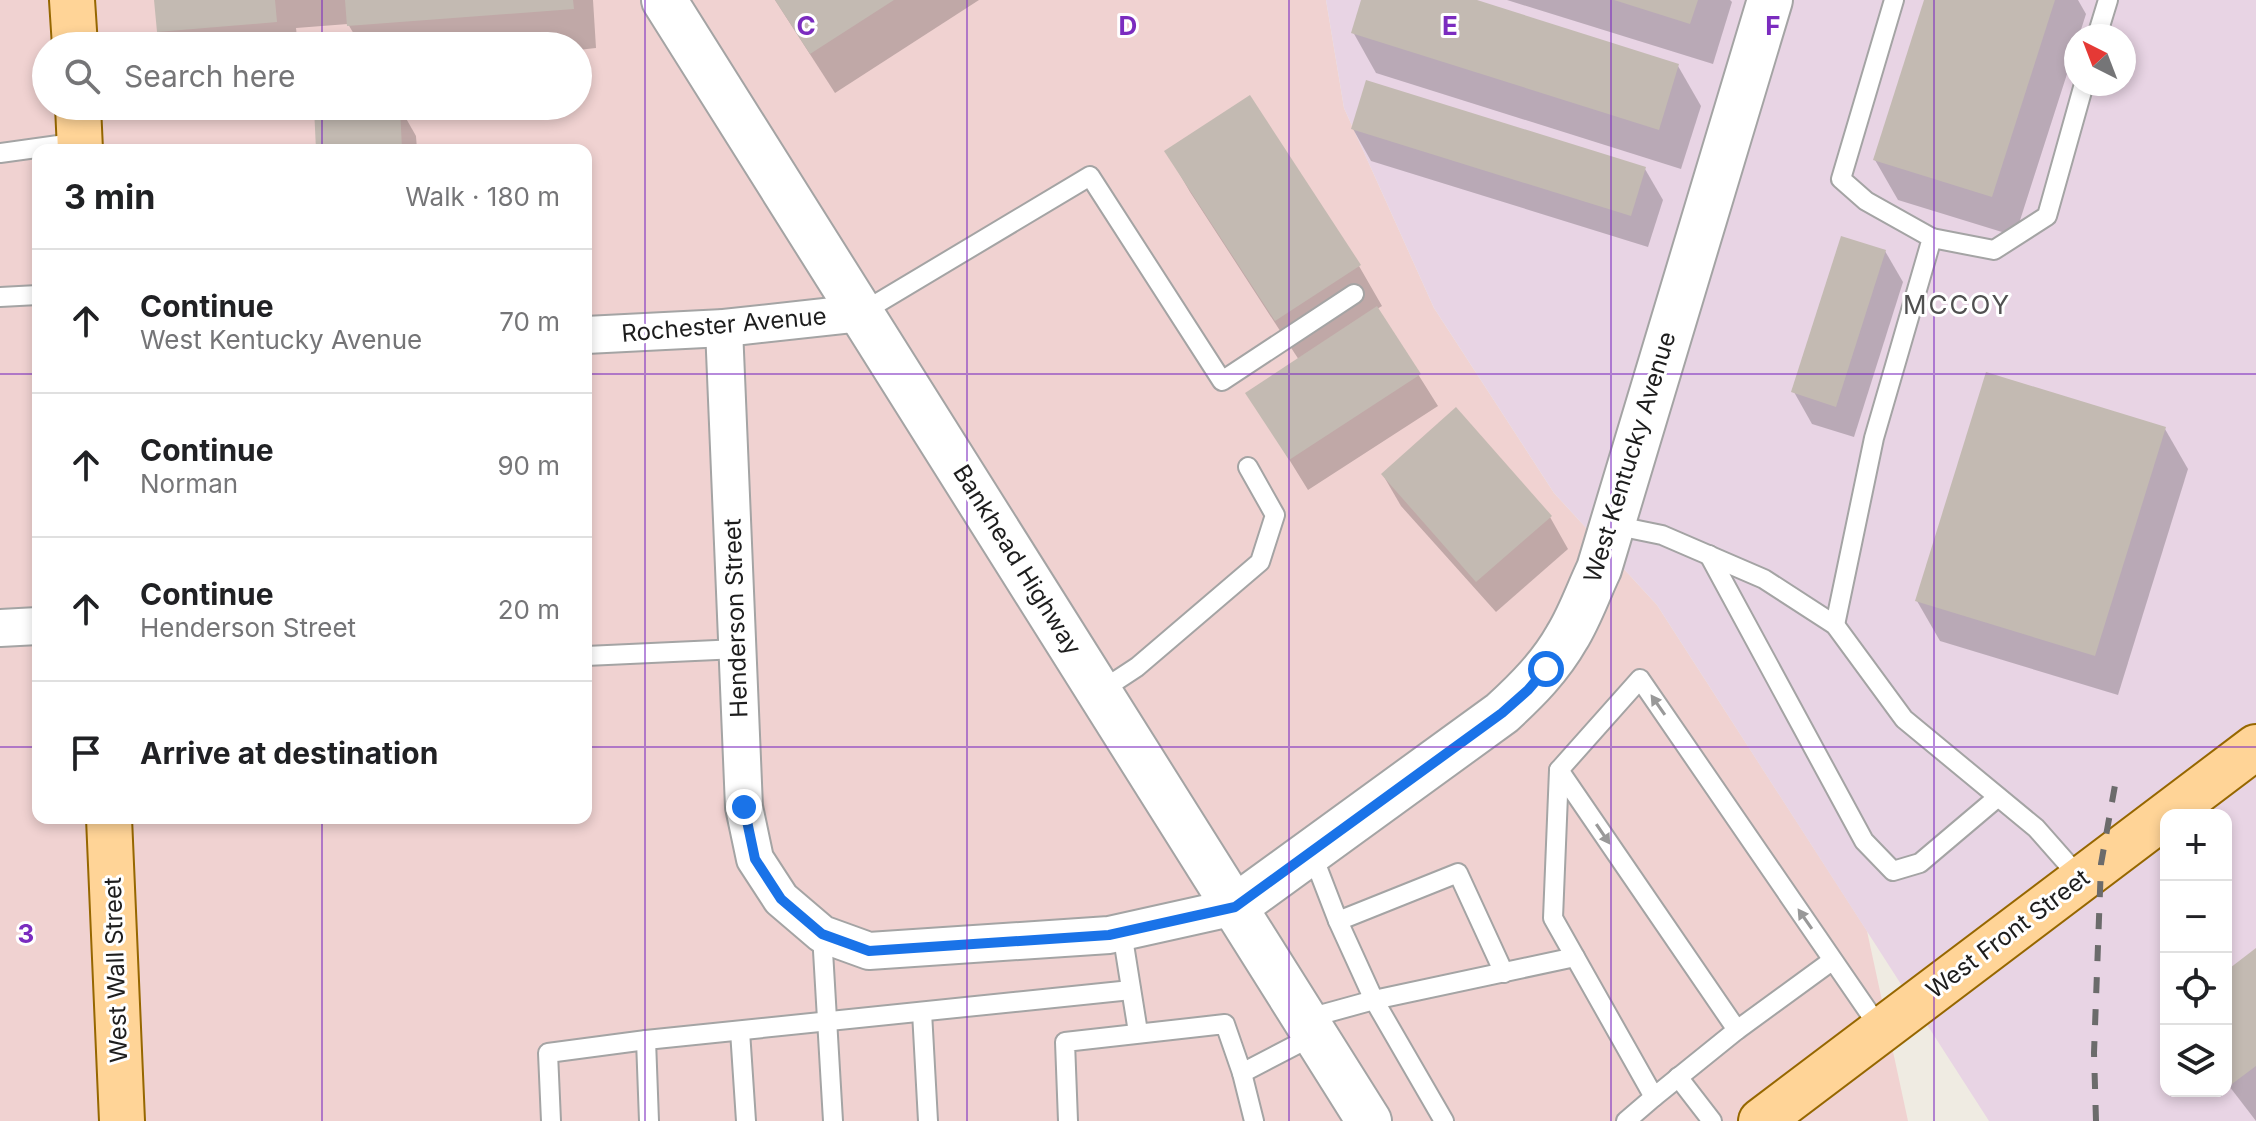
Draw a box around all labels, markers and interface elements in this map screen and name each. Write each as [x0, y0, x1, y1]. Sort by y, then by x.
text: C [796, 10, 816, 41]
text: D [1119, 10, 1137, 41]
text: E [1442, 10, 1458, 41]
text: F [1765, 10, 1781, 41]
north arrow [2064, 24, 2136, 96]
search box [32, 32, 592, 120]
icon: search [60, 54, 104, 98]
text: Search here [124, 58, 296, 94]
text: 3 min [64, 176, 155, 217]
text: Walk · 180 m [405, 181, 560, 212]
text: Continue [140, 288, 274, 324]
district label: MCCOY [1903, 289, 2011, 320]
icon: ahead [64, 299, 108, 343]
street label: Rochester Avenue [620, 301, 828, 348]
text: 70 m [499, 306, 560, 337]
text: West Kentucky Avenue [140, 324, 422, 355]
street label: West Kentucky Avenue [1578, 328, 1681, 586]
text: Continue [140, 432, 274, 468]
icon: ahead [64, 443, 108, 487]
text: 90 m [497, 450, 560, 481]
street label: Bankhead Highway [947, 459, 1088, 660]
text: Norman [140, 468, 238, 499]
street label: Henderson Street [718, 518, 753, 718]
text: Continue [140, 576, 274, 612]
icon: ahead [64, 587, 108, 631]
text: 20 m [498, 594, 560, 625]
text: Henderson Street [140, 612, 356, 643]
route start [1528, 651, 1564, 687]
one-way arrow [1651, 695, 1666, 716]
icon: arrive [64, 731, 108, 775]
text: Arrive at destination [140, 735, 438, 771]
route end [726, 789, 762, 825]
map controls [2160, 809, 2232, 1097]
button: + [2160, 809, 2232, 881]
one-way arrow [1595, 823, 1610, 844]
street label: West Front Street [1920, 863, 2095, 1004]
street label: West Wall Street [98, 877, 133, 1063]
button: − [2160, 881, 2232, 953]
one-way arrow [1798, 909, 1813, 930]
text: 3 [18, 918, 34, 949]
button: locate [2160, 953, 2232, 1025]
button: layers [2160, 1025, 2232, 1097]

